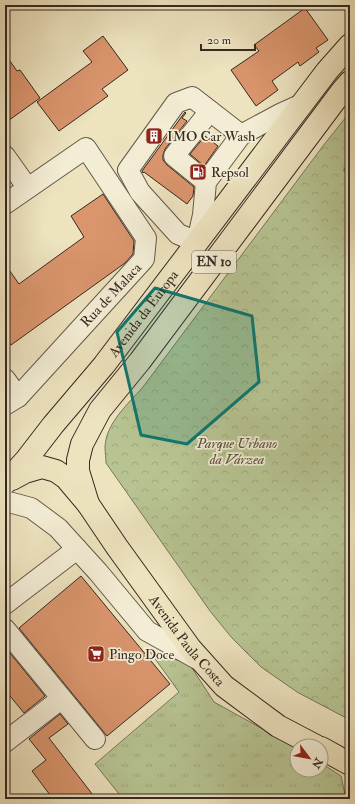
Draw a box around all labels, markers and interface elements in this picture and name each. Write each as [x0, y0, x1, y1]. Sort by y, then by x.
scale bar [201, 26, 255, 52]
text: 20 m [207, 33, 232, 48]
building icon: IMO Car Wash [144, 126, 164, 146]
place label: IMO Car Wash [167, 128, 256, 145]
fuel station icon: Repsol [188, 162, 208, 182]
place label: Repsol [211, 164, 249, 182]
road number: EN 10 [192, 251, 236, 273]
street label: Rua de Malaca [77, 259, 145, 331]
street label: Avenida da Europa [104, 266, 182, 361]
park label: Parque Urbano da Várzea [196, 435, 277, 468]
street label: Avenida Paula Costa [145, 590, 229, 690]
supermarket icon: Pingo Doce [86, 644, 106, 664]
place label: Pingo Doce [109, 646, 174, 663]
north arrow [289, 738, 329, 778]
text: N [308, 755, 326, 772]

